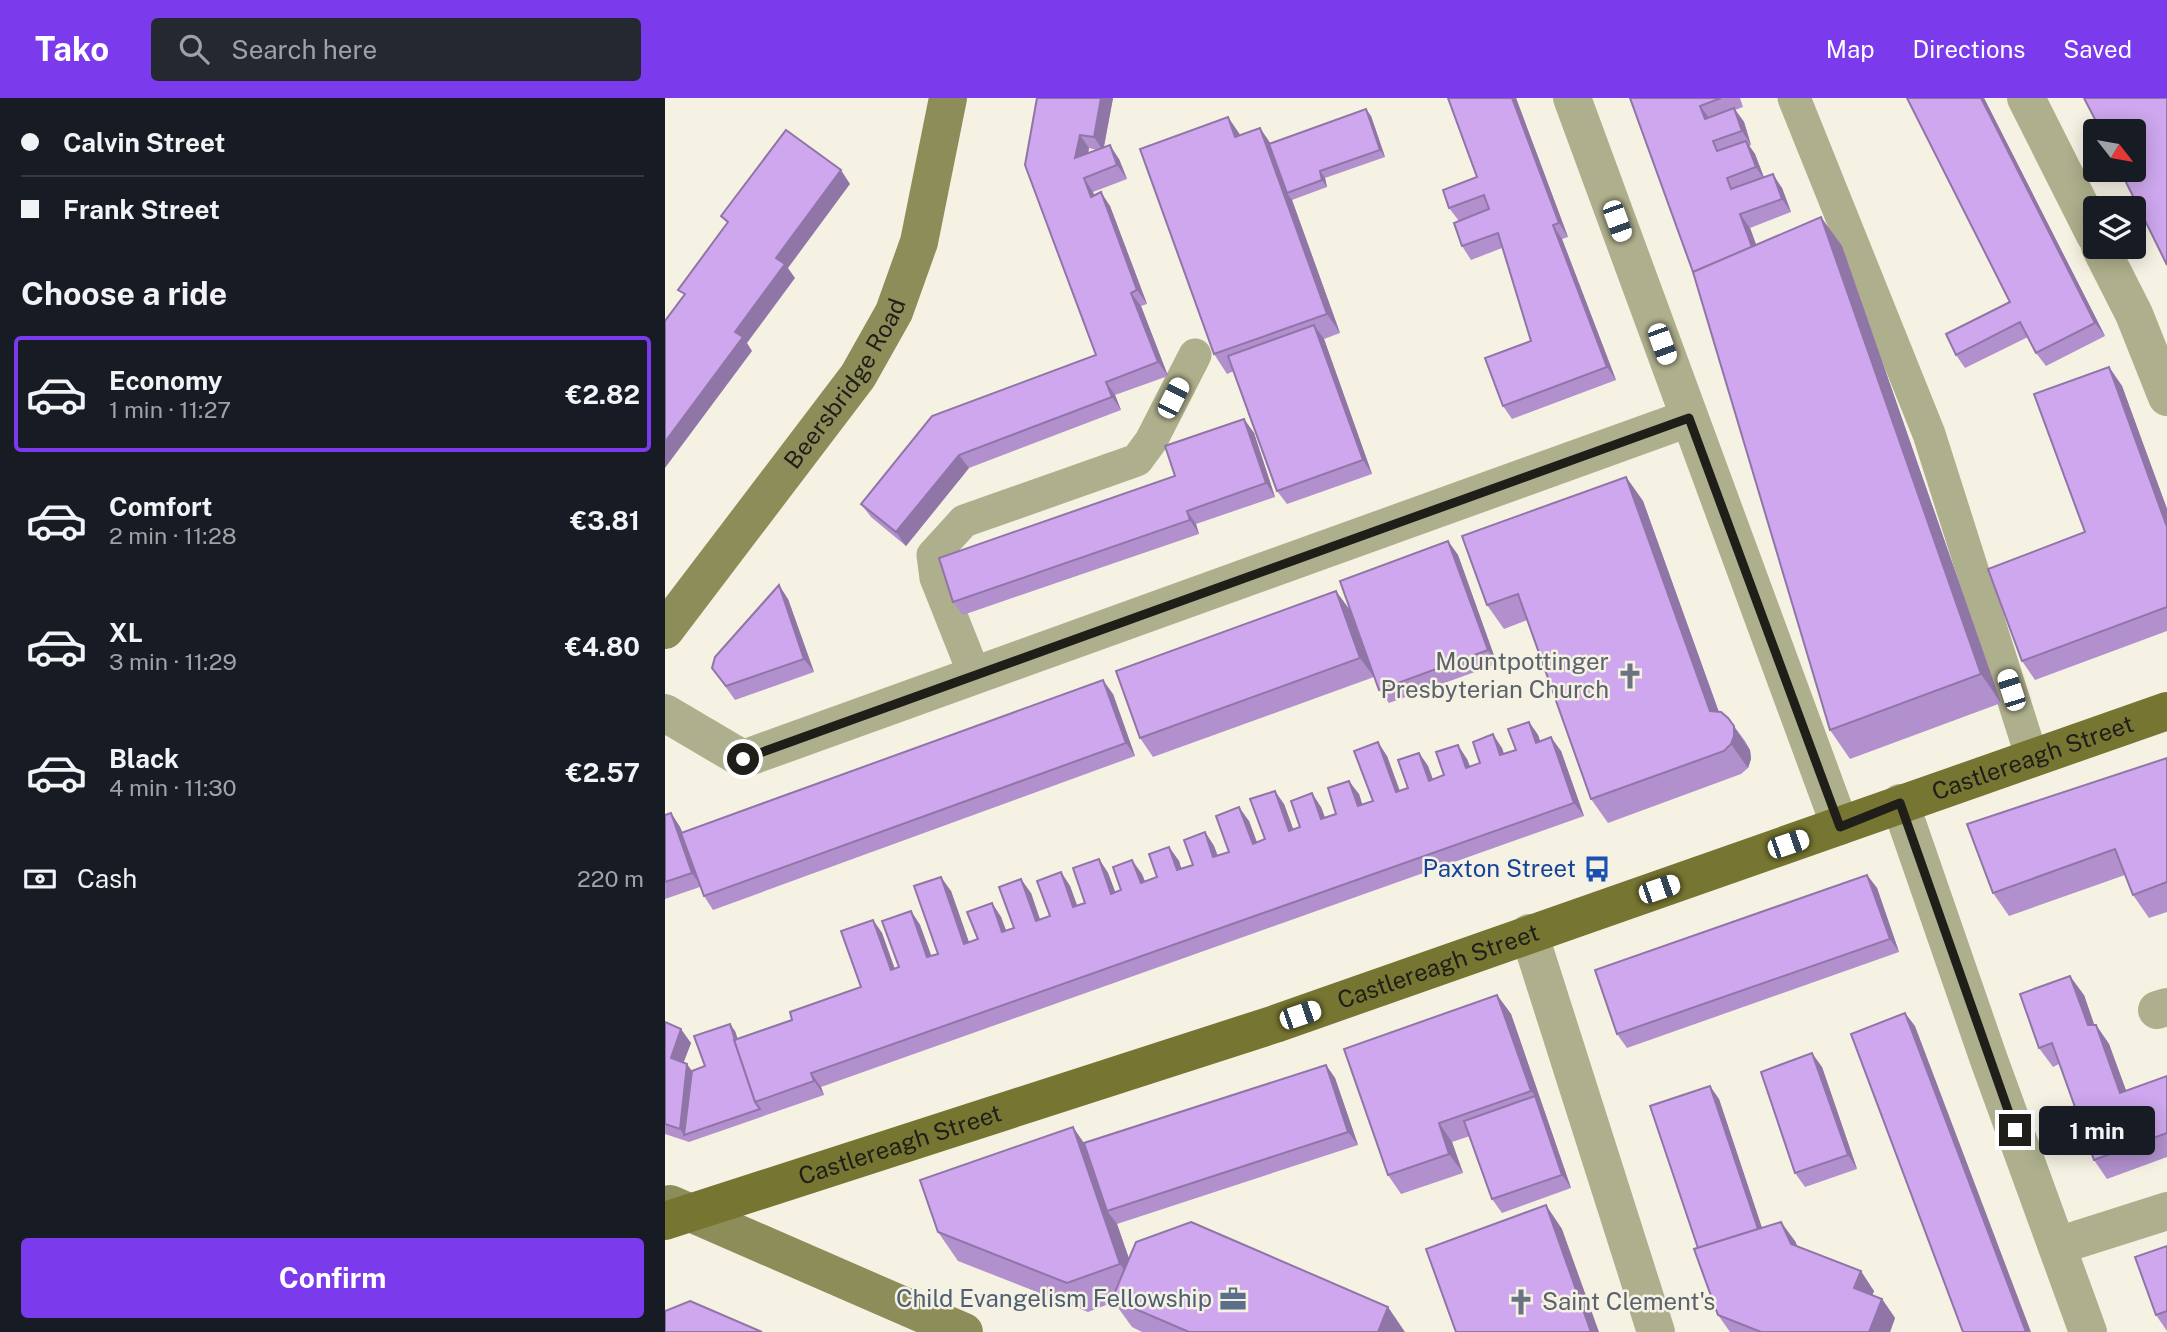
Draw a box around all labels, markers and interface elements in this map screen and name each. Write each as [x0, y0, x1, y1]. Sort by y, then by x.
search box [151, 18, 641, 81]
text: Tako [35, 30, 109, 68]
icon: search [175, 30, 213, 68]
text: Search here [231, 34, 377, 65]
text: Map [1826, 35, 1875, 63]
text: Directions [1913, 35, 2025, 63]
text: Saved [2063, 35, 2132, 63]
north arrow [2083, 119, 2145, 182]
map controls [2083, 119, 2146, 259]
text: Calvin Street [63, 127, 225, 158]
text: Frank Street [63, 194, 220, 225]
button: layers [2083, 196, 2146, 259]
car [1600, 198, 1635, 244]
text: Choose a ride [21, 275, 227, 312]
street label: Beersbridge Road [778, 294, 911, 474]
car [1645, 321, 1680, 367]
icon: car [25, 363, 88, 426]
text: Economy [109, 365, 222, 396]
car [1155, 375, 1192, 421]
text: €2.82 [566, 379, 640, 410]
text: 1 min · 11:27 [109, 396, 231, 423]
icon: car [25, 489, 88, 552]
text: Comfort [109, 491, 212, 522]
text: €3.81 [570, 505, 640, 536]
text: 2 min · 11:28 [109, 522, 237, 549]
icon: car [25, 615, 88, 678]
text: XL [109, 617, 143, 648]
text: €4.80 [565, 631, 640, 662]
place label: Mountpottinger Presbyterian Church [1381, 647, 1609, 703]
text: 3 min · 11:29 [109, 648, 237, 675]
church icon: Mountpottinger Presbyterian Church [1615, 661, 1645, 691]
car [1995, 667, 2028, 713]
street label: Castlereagh Street [1928, 709, 2137, 805]
icon: car [25, 741, 88, 804]
text: Black [109, 743, 179, 774]
route start [727, 743, 759, 775]
text: €2.57 [566, 757, 640, 788]
text: 4 min · 11:30 [109, 774, 237, 801]
car [1765, 827, 1812, 861]
place label: Paxton Street [1423, 854, 1576, 882]
bus stop icon: Paxton Street [1582, 854, 1612, 884]
icon: cash [21, 860, 59, 898]
text: Cash [77, 863, 137, 894]
text: 220 m [577, 865, 644, 892]
car [1636, 872, 1683, 906]
street label: Castlereagh Street [1333, 918, 1542, 1014]
car [1277, 998, 1324, 1032]
street label: Castlereagh Street [795, 1098, 1005, 1190]
callout: 1 min [2039, 1105, 2155, 1154]
route end [1999, 1114, 2031, 1146]
text: 1 min [2069, 1117, 2125, 1144]
button: Confirm [21, 1238, 644, 1318]
place label: Child Evangelism Fellowship [896, 1284, 1212, 1312]
office icon: Child Evangelism Fellowship [1218, 1284, 1248, 1314]
church icon: Saint Clement's [1506, 1287, 1536, 1317]
place label: Saint Clement's [1542, 1287, 1715, 1315]

